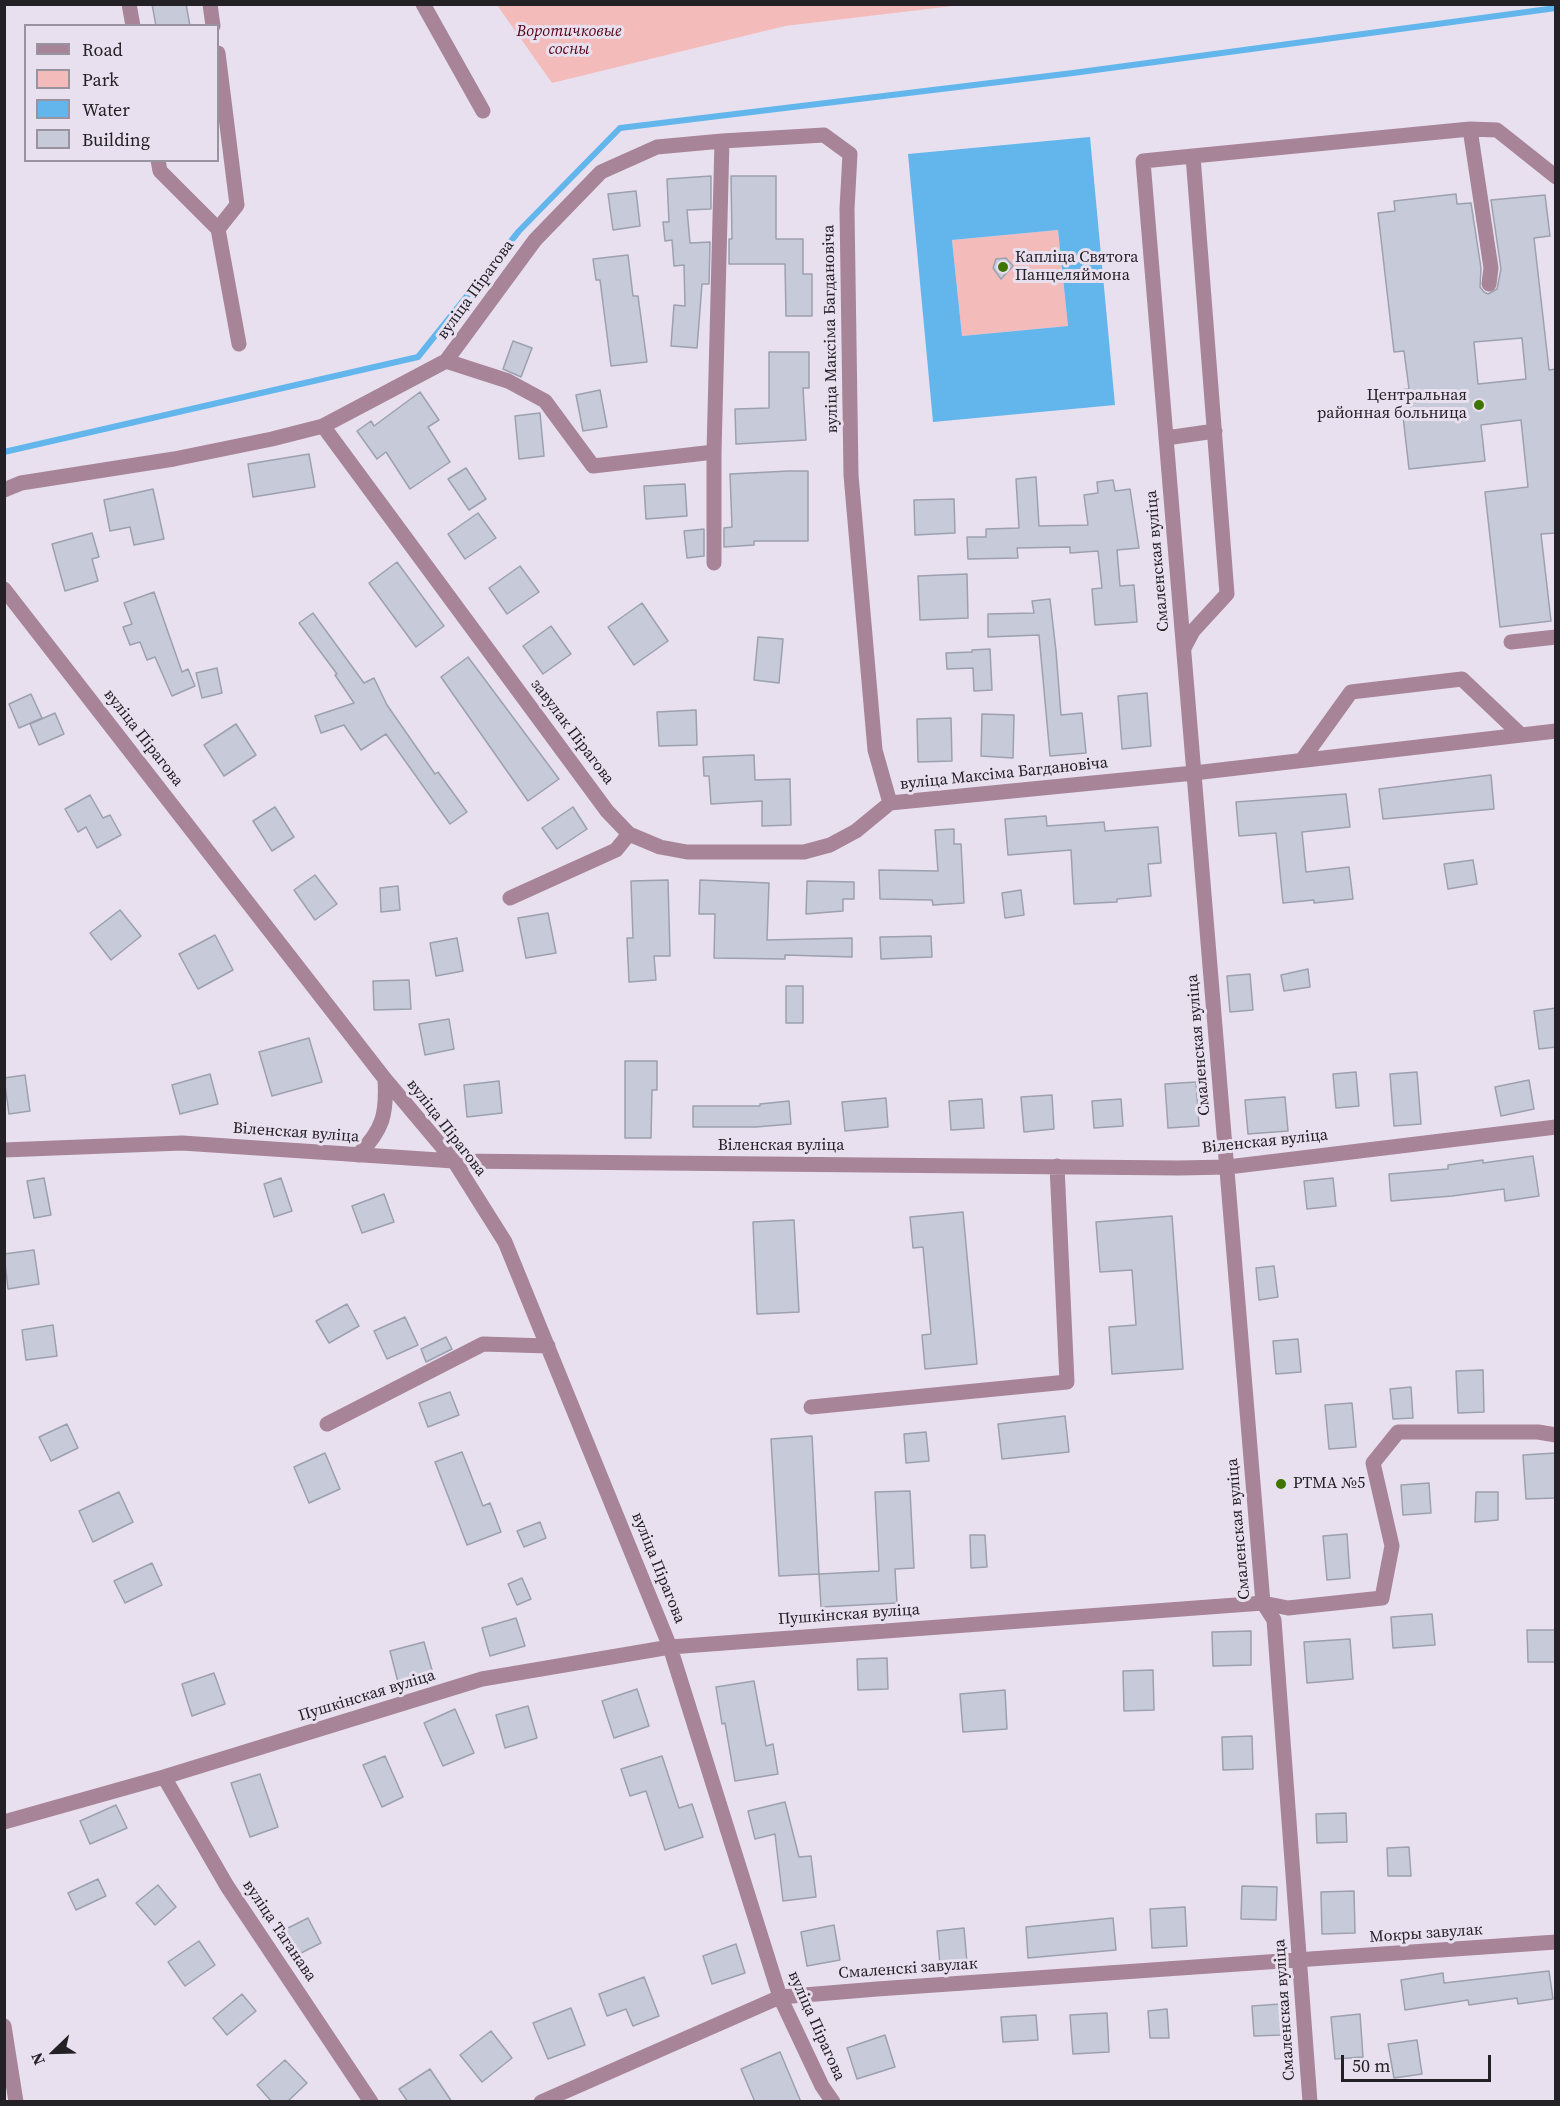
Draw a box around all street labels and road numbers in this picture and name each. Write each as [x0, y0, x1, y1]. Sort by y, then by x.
street label: вуліца Максіма Багдановіча [820, 224, 842, 434]
street label: вуліца Пірагова [433, 237, 519, 343]
street label: Смаленская вуліца [1142, 489, 1174, 633]
street label: завулак Пірагова [526, 675, 618, 789]
street label: вуліца Пірагова [99, 686, 187, 790]
street label: вуліца Максіма Багдановіча [899, 754, 1109, 794]
street label: Смаленская вуліца [1183, 973, 1215, 1117]
street label: вуліца Пірагова [402, 1076, 490, 1180]
street label: Віленская вуліца [232, 1119, 360, 1147]
street label: Віленская вуліца [1201, 1126, 1329, 1158]
street label: Віленская вуліца [718, 1136, 844, 1156]
street label: Смаленская вуліца [1223, 1457, 1255, 1601]
street label: вуліца Пірагова [627, 1510, 689, 1626]
street label: Пушкінская вуліца [778, 1600, 920, 1630]
street label: Пушкінская вуліца [296, 1666, 438, 1726]
street label: вуліца Таганава [238, 1877, 320, 1985]
street label: Мокры завулак [1369, 1920, 1483, 1948]
street label: Смаленская вуліца [1270, 1939, 1300, 2081]
street label: Смаленскі завулак [838, 1955, 978, 1983]
street label: вуліца Пірагова [783, 1968, 849, 2084]

